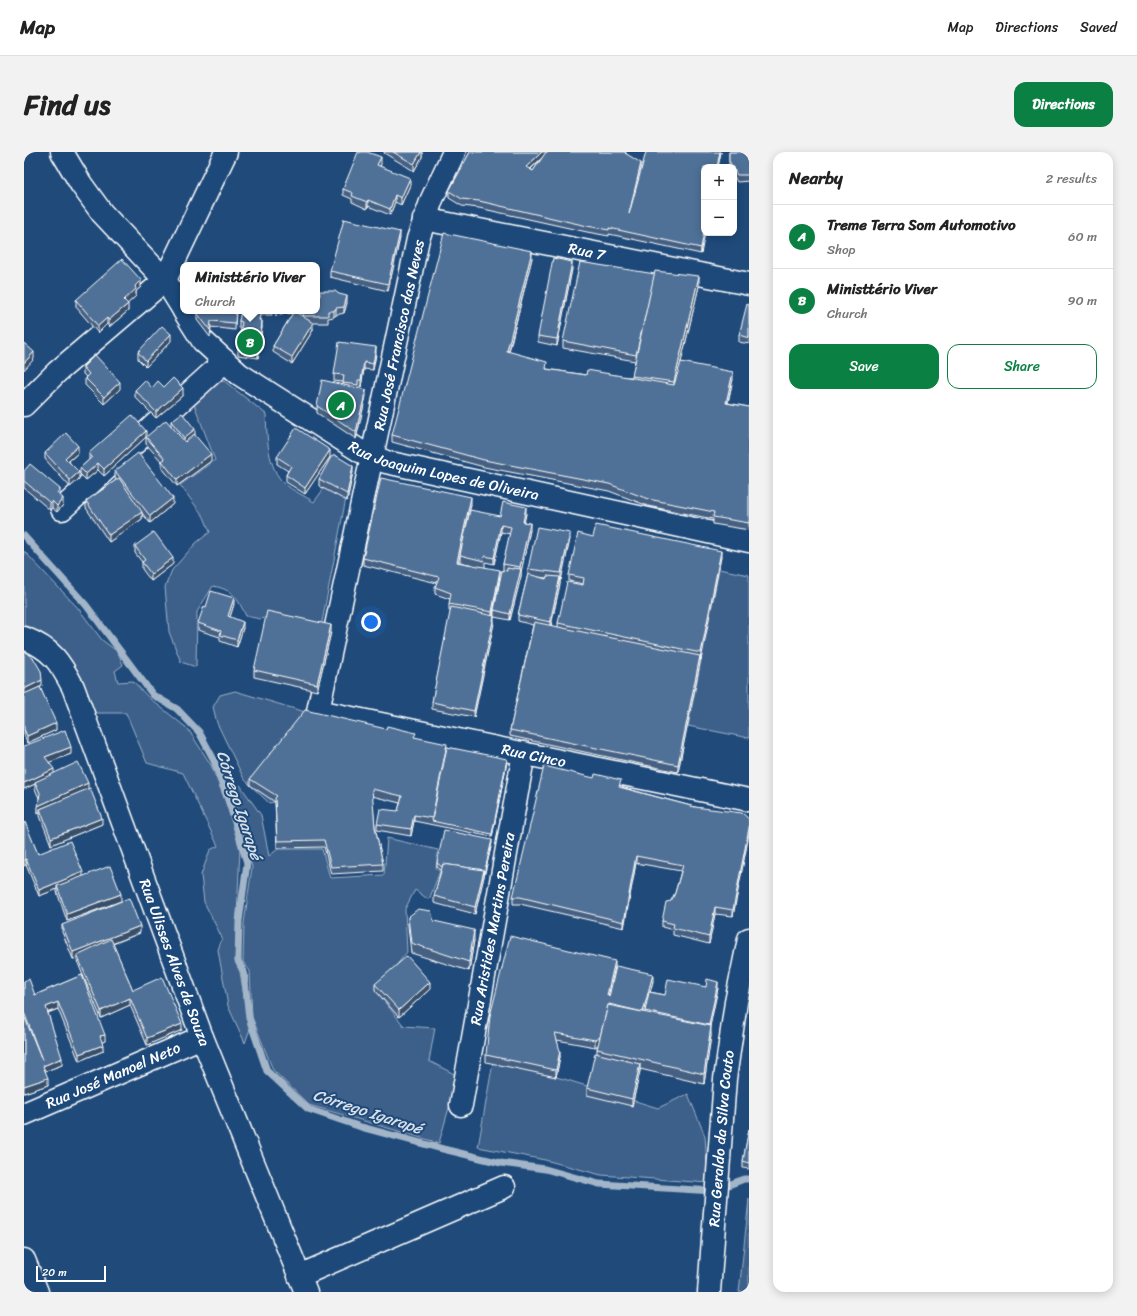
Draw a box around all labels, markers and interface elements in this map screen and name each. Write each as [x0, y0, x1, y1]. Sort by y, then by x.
text: Map [20, 11, 55, 44]
text: Map [947, 15, 973, 40]
text: Directions [995, 15, 1058, 40]
text: Saved [1080, 15, 1117, 40]
text: Find us [24, 80, 111, 129]
button: Directions [1014, 82, 1113, 127]
text: Nearby [789, 163, 843, 193]
map controls [701, 164, 737, 236]
button: + [701, 164, 737, 200]
text: 2 results [1046, 167, 1097, 190]
button: − [701, 200, 737, 236]
text: Treme Terra Som Automotivo [827, 212, 1016, 238]
text: A [798, 225, 806, 248]
text: 60 m [1068, 225, 1097, 248]
street label: Rua 7 [566, 235, 609, 268]
street label: Rua José Francisco das Neves [366, 237, 432, 433]
text: Shop [827, 238, 855, 261]
popup [180, 262, 320, 314]
text: Ministtério Viver [195, 264, 305, 290]
text: Ministtério Viver [827, 276, 937, 302]
text: B [798, 289, 806, 312]
text: 90 m [1067, 289, 1097, 312]
text: Church [195, 290, 236, 313]
text: Church [827, 302, 868, 325]
pin: B [237, 327, 263, 357]
button: Save [789, 344, 939, 389]
button: Share [947, 344, 1097, 389]
pin: A [328, 390, 354, 420]
street label: Rua Joaquim Lopes de Oliveira [343, 434, 542, 508]
your location [361, 612, 381, 632]
street label: Rua Cinco [499, 736, 569, 775]
water label: Córrego Igarapé [208, 747, 272, 866]
street label: Rua Aristides Martins Pereira [463, 830, 523, 1027]
street label: Rua Ulisses Alves de Souza [132, 875, 218, 1051]
street label: Rua José Manoel Neto [41, 1035, 185, 1116]
street label: Rua Geraldo da Silva Couto [701, 1048, 742, 1228]
water label: Córrego Igarapé [309, 1080, 429, 1144]
text: 20 m [42, 1263, 67, 1282]
scale bar [36, 1264, 106, 1283]

